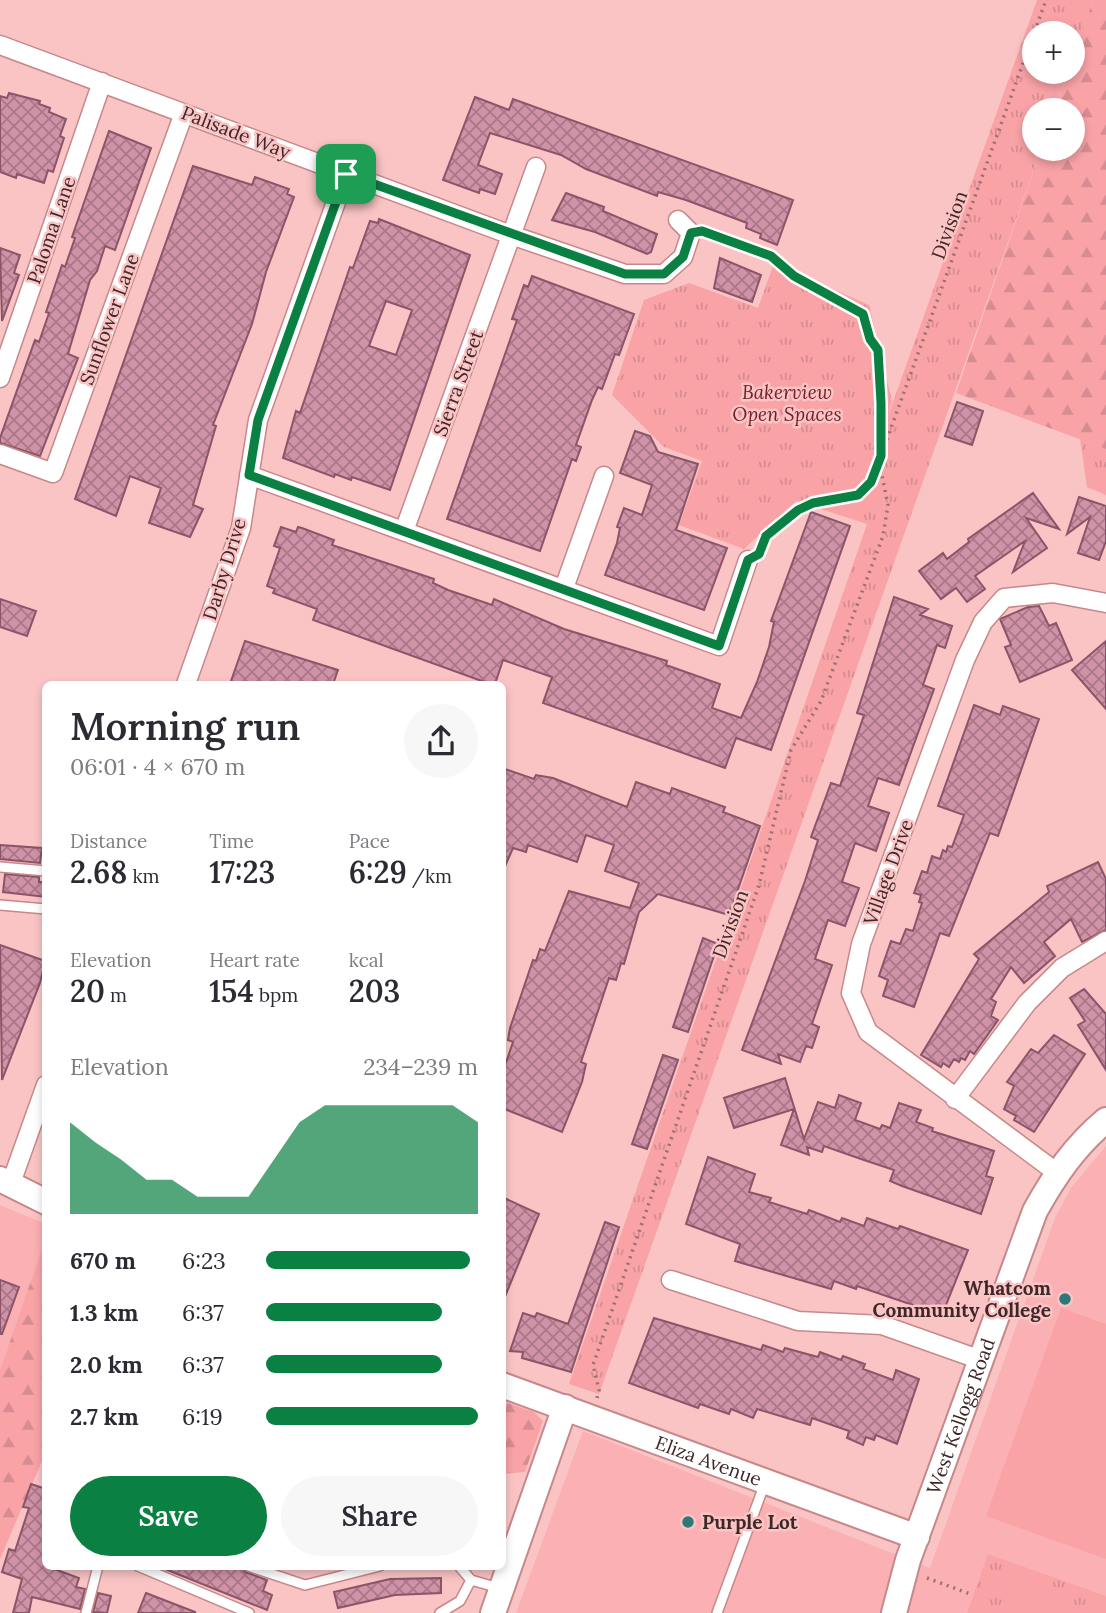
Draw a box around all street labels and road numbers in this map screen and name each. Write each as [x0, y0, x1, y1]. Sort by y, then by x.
street label: Palisade Way [178, 100, 294, 164]
street label: Paloma Lane [21, 173, 81, 287]
street label: Division [926, 187, 972, 263]
street label: Sunflower Lane [74, 250, 144, 388]
street label: Sierra Street [428, 326, 489, 439]
street label: Darby Drive [197, 515, 251, 623]
street label: Village Drive [857, 816, 918, 929]
street label: Division [707, 886, 753, 962]
street label: West Kellogg Road [921, 1335, 1000, 1497]
street label: Eliza Avenue [652, 1430, 765, 1491]

